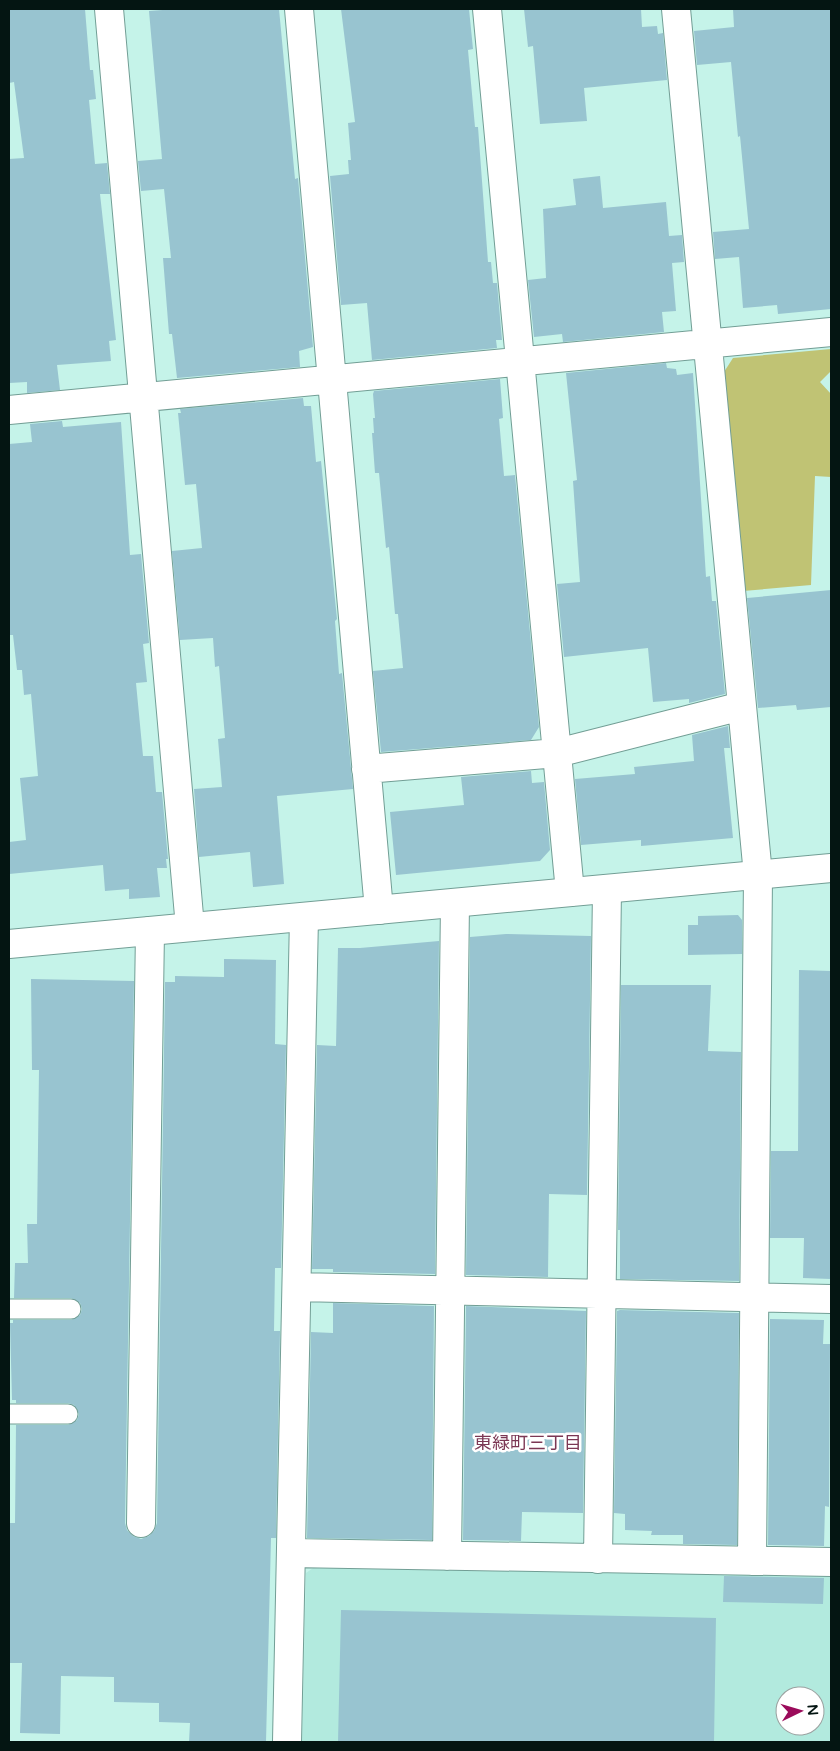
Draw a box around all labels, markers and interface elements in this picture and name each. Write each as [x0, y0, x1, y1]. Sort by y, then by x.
district label: 東緑町三丁目 [474, 1432, 582, 1454]
north arrow [775, 1686, 825, 1736]
text: N [803, 1704, 821, 1716]

